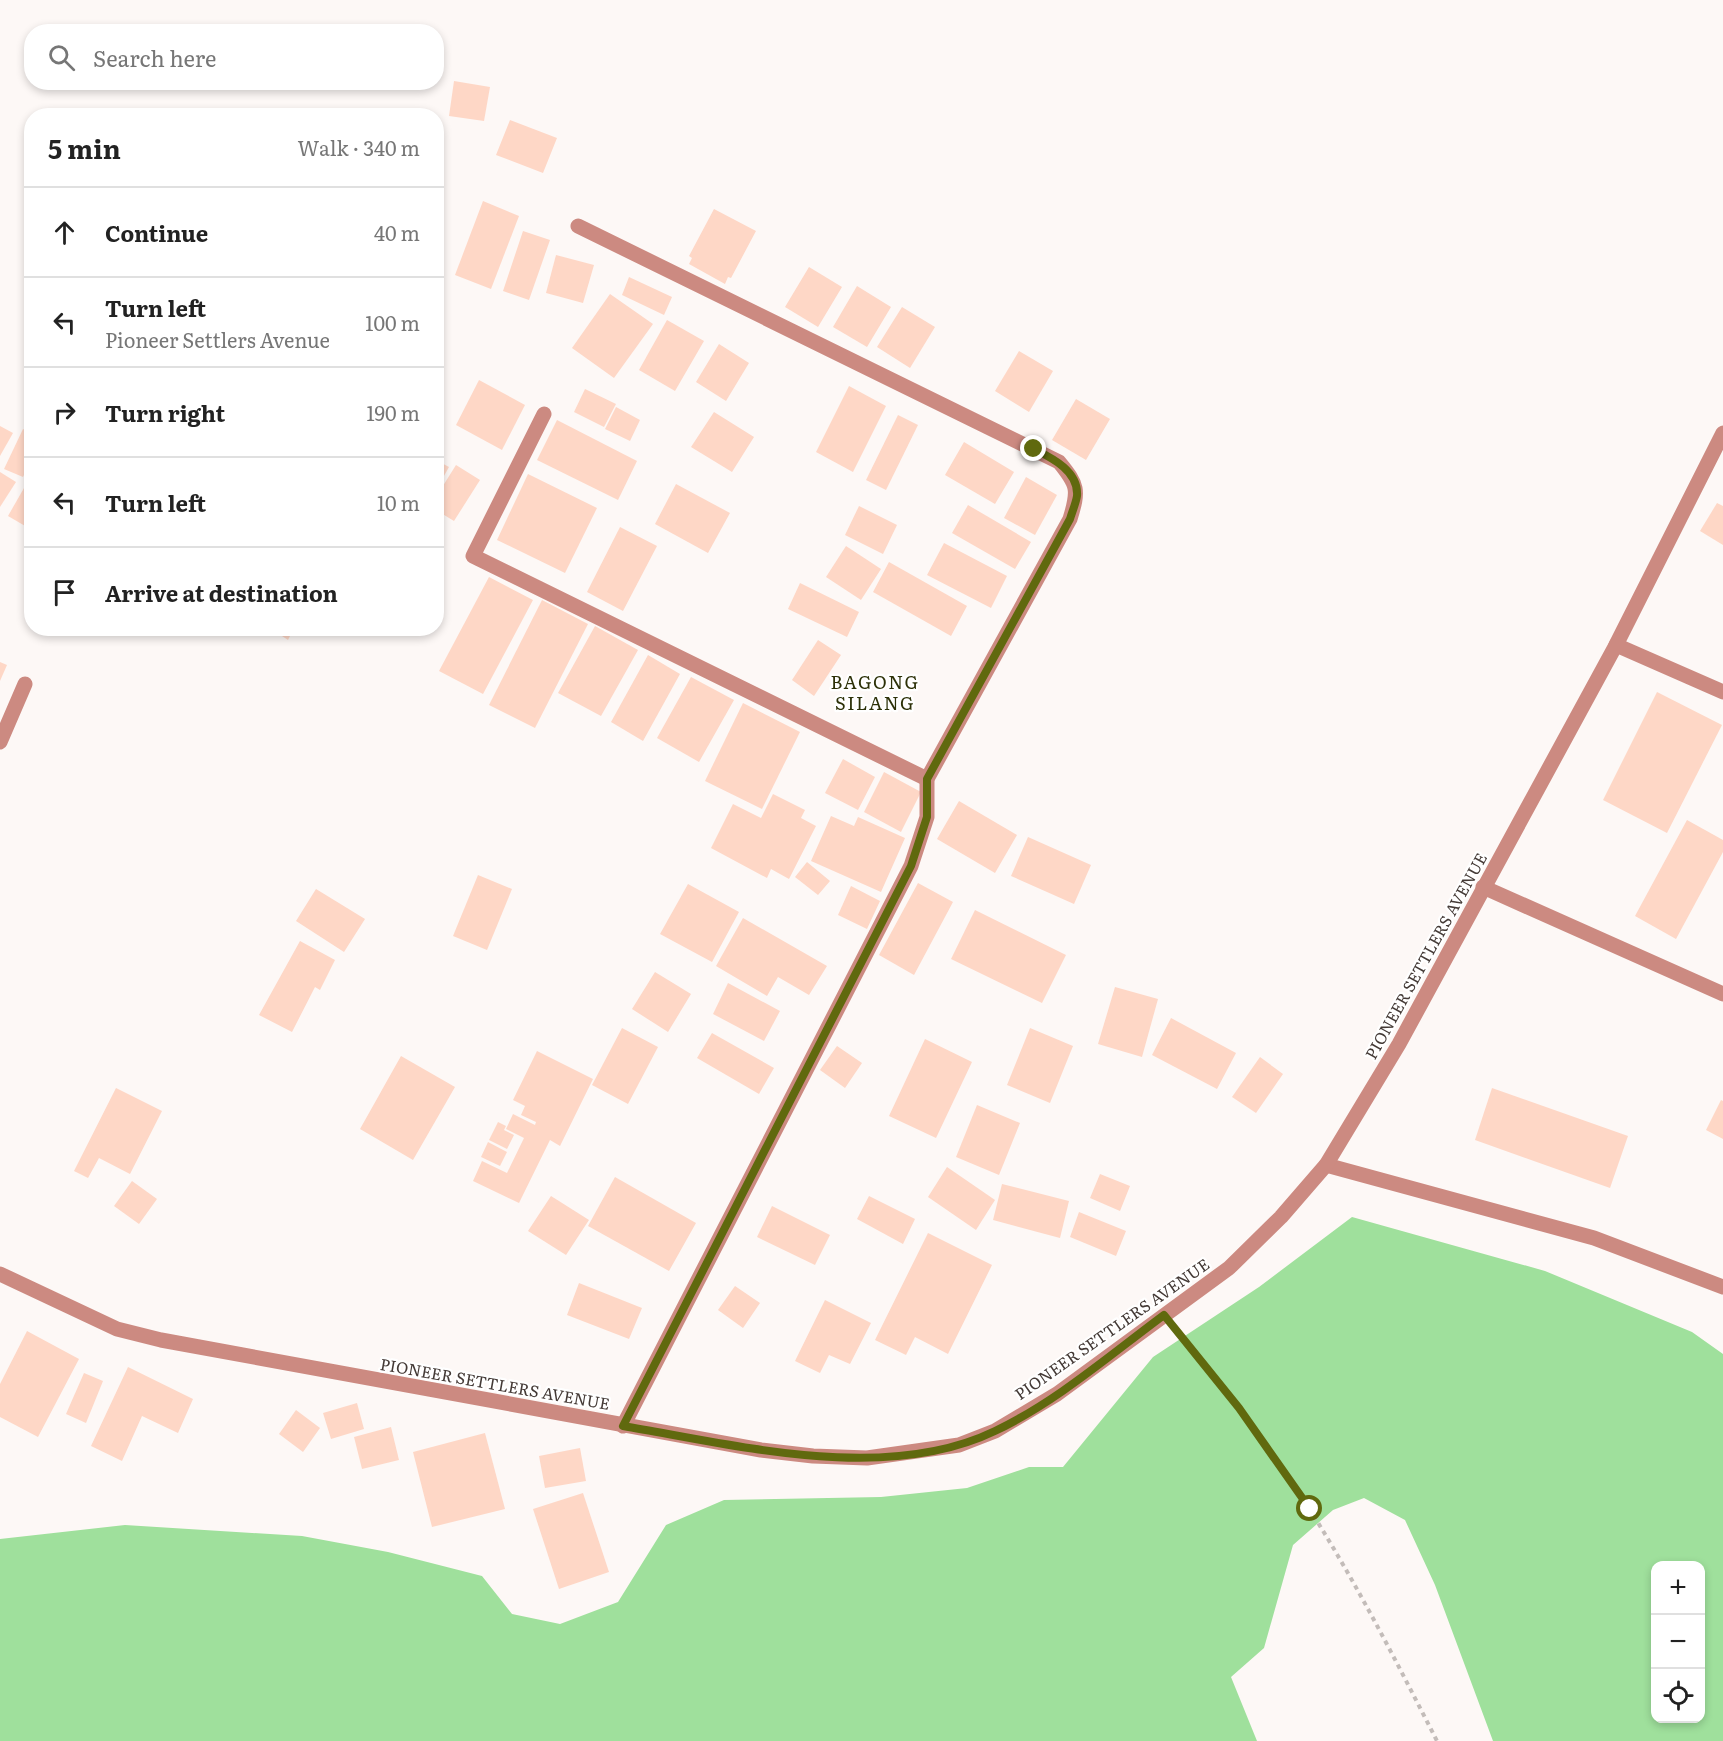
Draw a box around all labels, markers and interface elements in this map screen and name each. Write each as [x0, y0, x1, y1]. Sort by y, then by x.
search box [24, 24, 444, 90]
icon: search [45, 41, 78, 74]
text: Search here [93, 41, 216, 74]
text: 5 min [48, 128, 121, 167]
text: Walk · 340 m [297, 132, 420, 162]
icon: ahead [48, 216, 81, 249]
text: Continue [105, 216, 208, 249]
text: 40 m [374, 217, 420, 247]
text: Turn left [105, 291, 206, 324]
icon: left [48, 306, 81, 339]
text: 100 m [365, 307, 420, 337]
text: Pioneer Settlers Avenue [105, 324, 330, 354]
icon: right [48, 396, 81, 429]
text: Turn right [105, 396, 225, 429]
text: 190 m [366, 397, 420, 427]
route end [1020, 435, 1046, 461]
icon: left [48, 486, 81, 519]
text: Turn left [105, 486, 206, 519]
text: 10 m [377, 487, 420, 517]
icon: arrive [48, 576, 81, 609]
text: Arrive at destination [105, 576, 338, 609]
district label: BAGONG SILANG [830, 668, 920, 716]
street label: PIONEER SETTLERS AVENUE [1358, 848, 1492, 1063]
street label: PIONEER SETTLERS AVENUE [1009, 1252, 1214, 1405]
street label: PIONEER SETTLERS AVENUE [378, 1351, 612, 1415]
route start [1296, 1495, 1322, 1521]
map controls [1651, 1561, 1705, 1723]
button: + [1651, 1561, 1705, 1615]
button: − [1651, 1615, 1705, 1669]
button: locate [1651, 1669, 1705, 1723]

